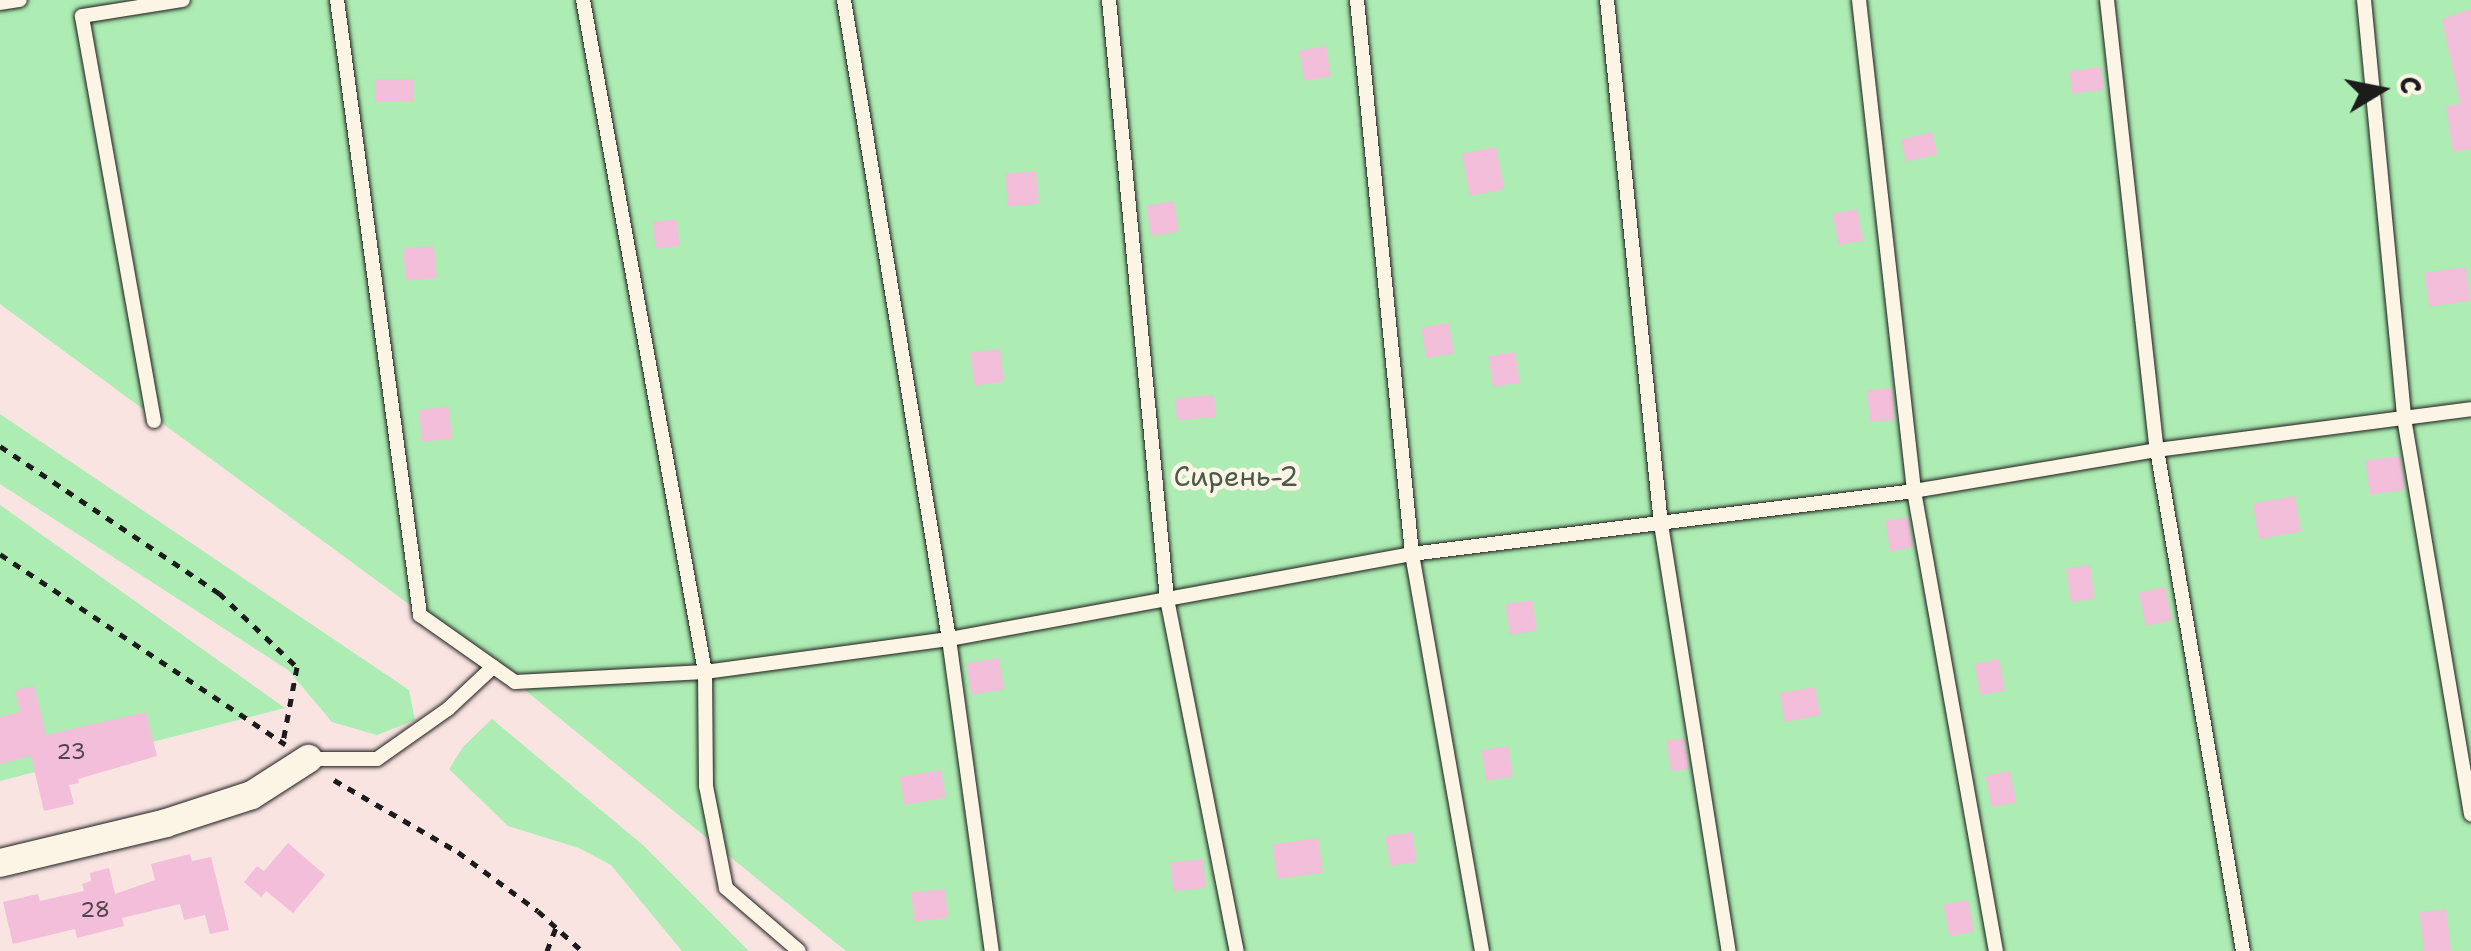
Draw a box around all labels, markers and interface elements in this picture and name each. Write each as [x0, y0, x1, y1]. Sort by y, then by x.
north arrow [2331, 40, 2431, 140]
text: С [2390, 73, 2431, 97]
park label: Сирень-2 [1173, 459, 1299, 493]
house number: 23 [56, 739, 86, 765]
house number: 28 [80, 897, 110, 923]

